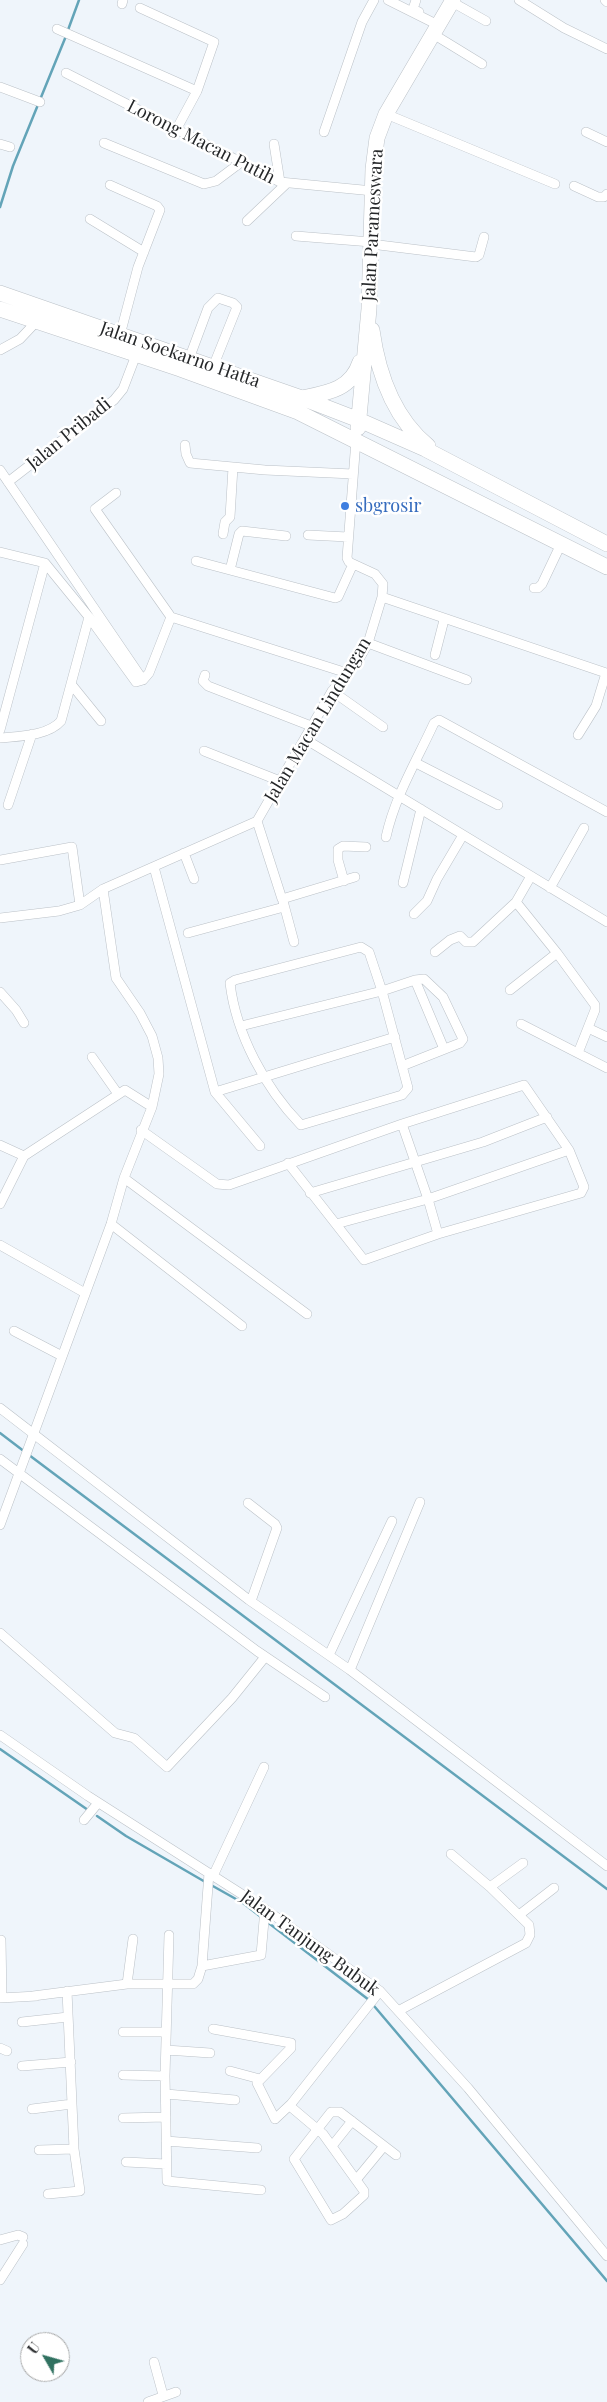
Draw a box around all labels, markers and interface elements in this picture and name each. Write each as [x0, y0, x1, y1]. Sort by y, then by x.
street label: Lorong Macan Putih [123, 95, 279, 189]
street label: Jalan Parameswara [358, 148, 388, 302]
street label: Jalan Soekarno Hatta [97, 317, 263, 393]
street label: Jalan Pribadi [22, 393, 116, 475]
place label: sbgrosir [355, 495, 422, 517]
marker: sbgrosir [339, 500, 351, 512]
street label: Jalan Macan Lindungan [260, 634, 376, 806]
street label: Jalan Tanjung Bubuk [236, 1885, 384, 2001]
north arrow [20, 2332, 70, 2382]
text: U [23, 2338, 44, 2358]

